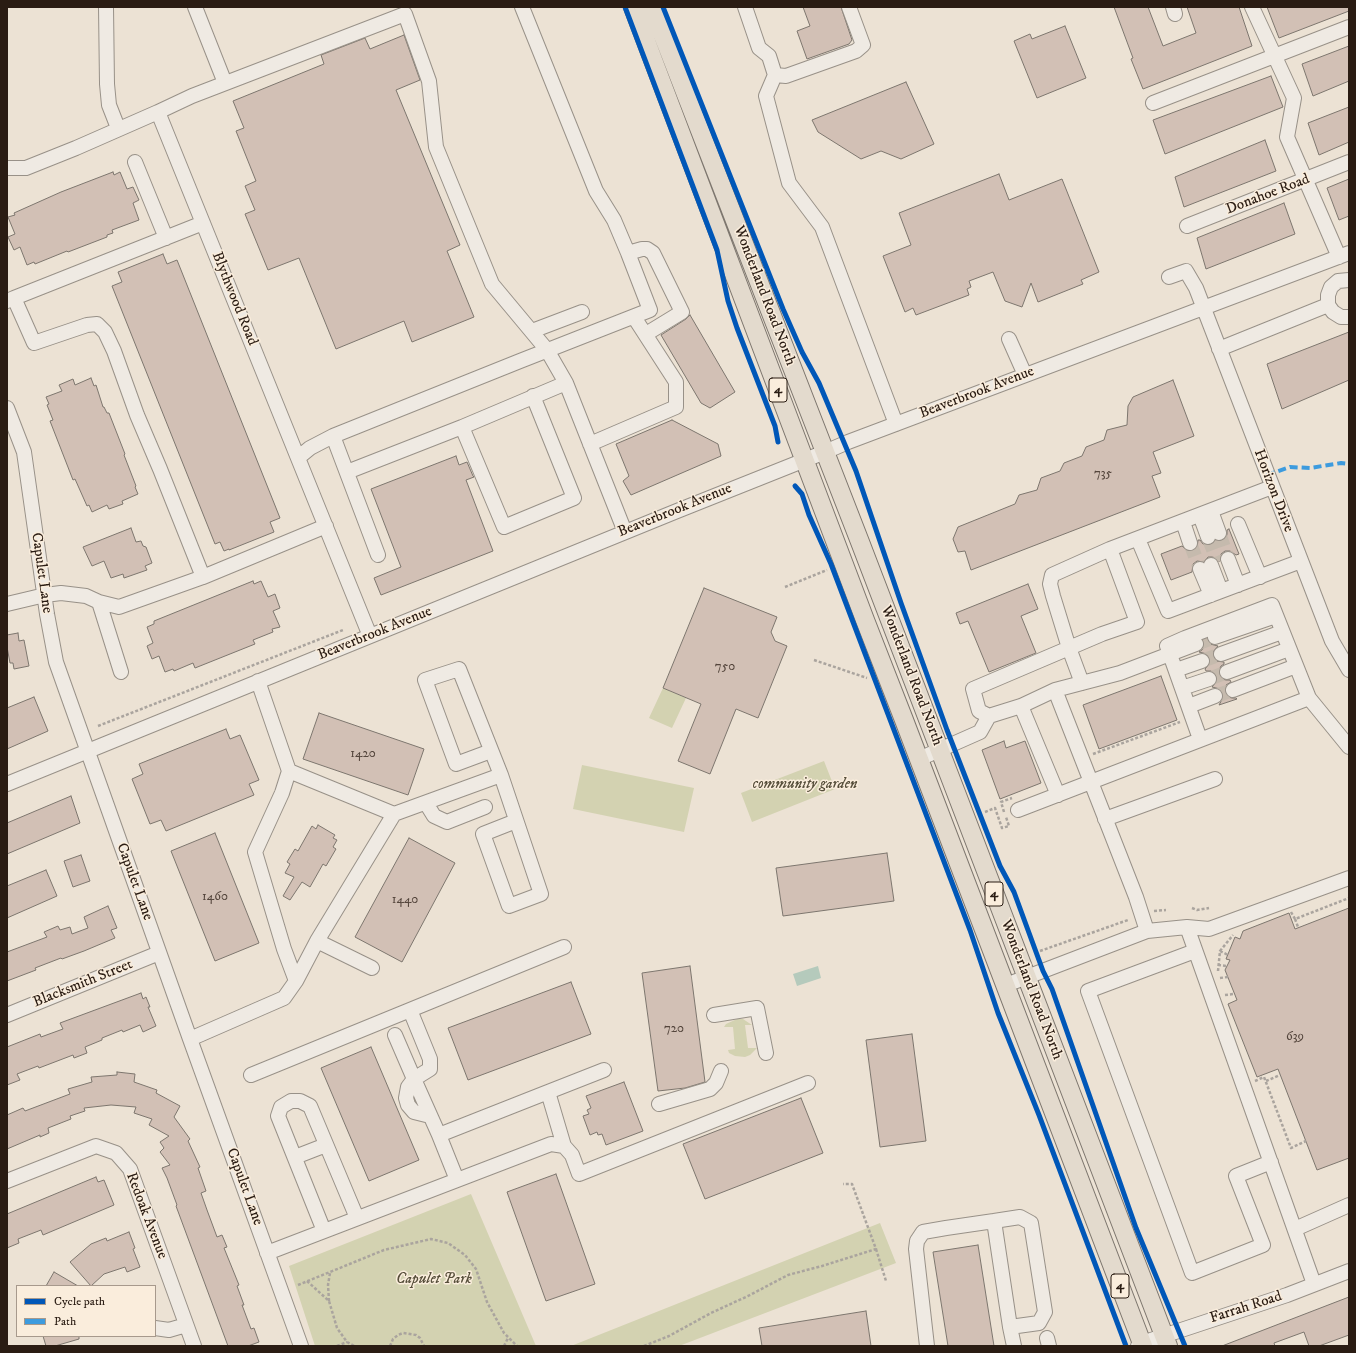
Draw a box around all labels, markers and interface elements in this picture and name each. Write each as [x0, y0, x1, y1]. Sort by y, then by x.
street label: Donahoe Road [1224, 171, 1312, 219]
street label: Wonderland Road North [729, 223, 799, 369]
street label: Blythwood Road [207, 250, 261, 348]
street label: Beaverbrook Avenue [917, 363, 1037, 423]
road number: 4 [769, 378, 787, 402]
street label: Horizon Drive [1249, 447, 1297, 535]
house number: 735 [1094, 466, 1112, 482]
street label: Beaverbrook Avenue [615, 480, 735, 542]
street label: Capulet Lane [26, 532, 56, 614]
street label: Beaverbrook Avenue [315, 603, 435, 665]
street label: Wonderland Road North [876, 603, 946, 749]
house number: 750 [715, 659, 735, 675]
house number: 1420 [350, 746, 376, 762]
park label: community garden [753, 776, 857, 794]
street label: Capulet Lane [112, 841, 156, 923]
road number: 4 [985, 882, 1003, 906]
house number: 1460 [202, 889, 228, 905]
house number: 1440 [392, 892, 418, 908]
street label: Wonderland Road North [996, 917, 1066, 1063]
street label: Blacksmith Street [31, 956, 135, 1012]
house number: 720 [664, 1021, 684, 1037]
house number: 639 [1286, 1029, 1304, 1045]
street label: Capulet Lane [222, 1146, 266, 1228]
street label: Redoak Avenue [121, 1170, 171, 1262]
park label: Capulet Park [396, 1271, 472, 1289]
road number: 4 [1111, 1274, 1129, 1298]
legend [16, 1285, 156, 1337]
street label: Farrah Road [1208, 1288, 1284, 1328]
text: Cycle path [54, 1294, 105, 1309]
text: Path [54, 1314, 76, 1329]

